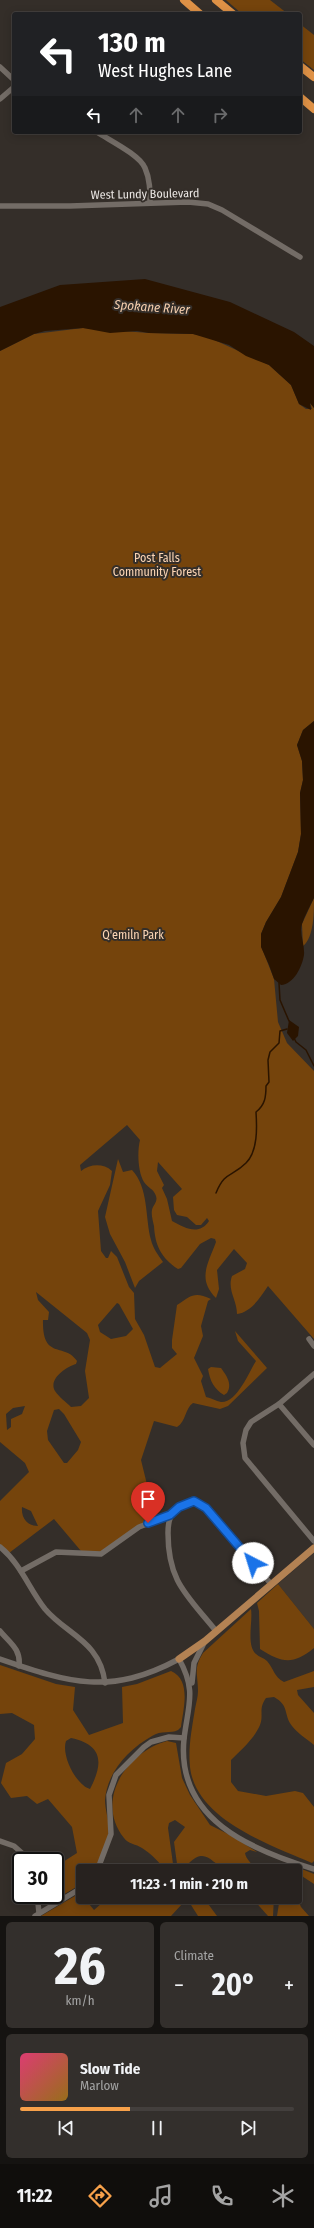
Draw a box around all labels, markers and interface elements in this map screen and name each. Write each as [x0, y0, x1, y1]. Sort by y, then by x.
text: 130 m [98, 26, 166, 59]
icon: left [32, 28, 84, 80]
text: West Hughes Lane [98, 60, 232, 82]
icon: left [83, 104, 105, 126]
icon: ahead [125, 104, 147, 126]
icon: ahead [167, 104, 189, 126]
icon: right [209, 104, 231, 126]
street label: West Lundy Boulevard [91, 186, 199, 202]
water label: Spokane River [113, 297, 191, 317]
park label: Post Falls Community Forest [113, 551, 201, 579]
park label: Q'emiln Park [102, 928, 164, 942]
pin [131, 1482, 165, 1523]
icon: arrive [137, 1488, 159, 1510]
position arrow [232, 1542, 274, 1584]
speed limit sign: 30 [12, 1852, 64, 1904]
text: 11:23 · 1 min · 210 m [130, 1875, 248, 1893]
text: 26 [54, 1935, 106, 1998]
text: Climate [174, 1948, 214, 1963]
text: 20° [212, 1967, 256, 2003]
text: − [174, 1972, 184, 1999]
text: + [284, 1972, 294, 1999]
text: km/h [66, 1993, 95, 2008]
text: Slow Tide [80, 2060, 140, 2078]
text: Marlow [80, 2078, 119, 2093]
icon: previous [55, 2117, 77, 2139]
icon: pause [146, 2117, 168, 2139]
icon: next [237, 2117, 259, 2139]
icon: directions [86, 2182, 114, 2210]
icon: music [147, 2182, 175, 2210]
icon: phone [208, 2182, 236, 2210]
icon: climate [269, 2182, 297, 2210]
text: 11:22 [17, 2185, 52, 2207]

